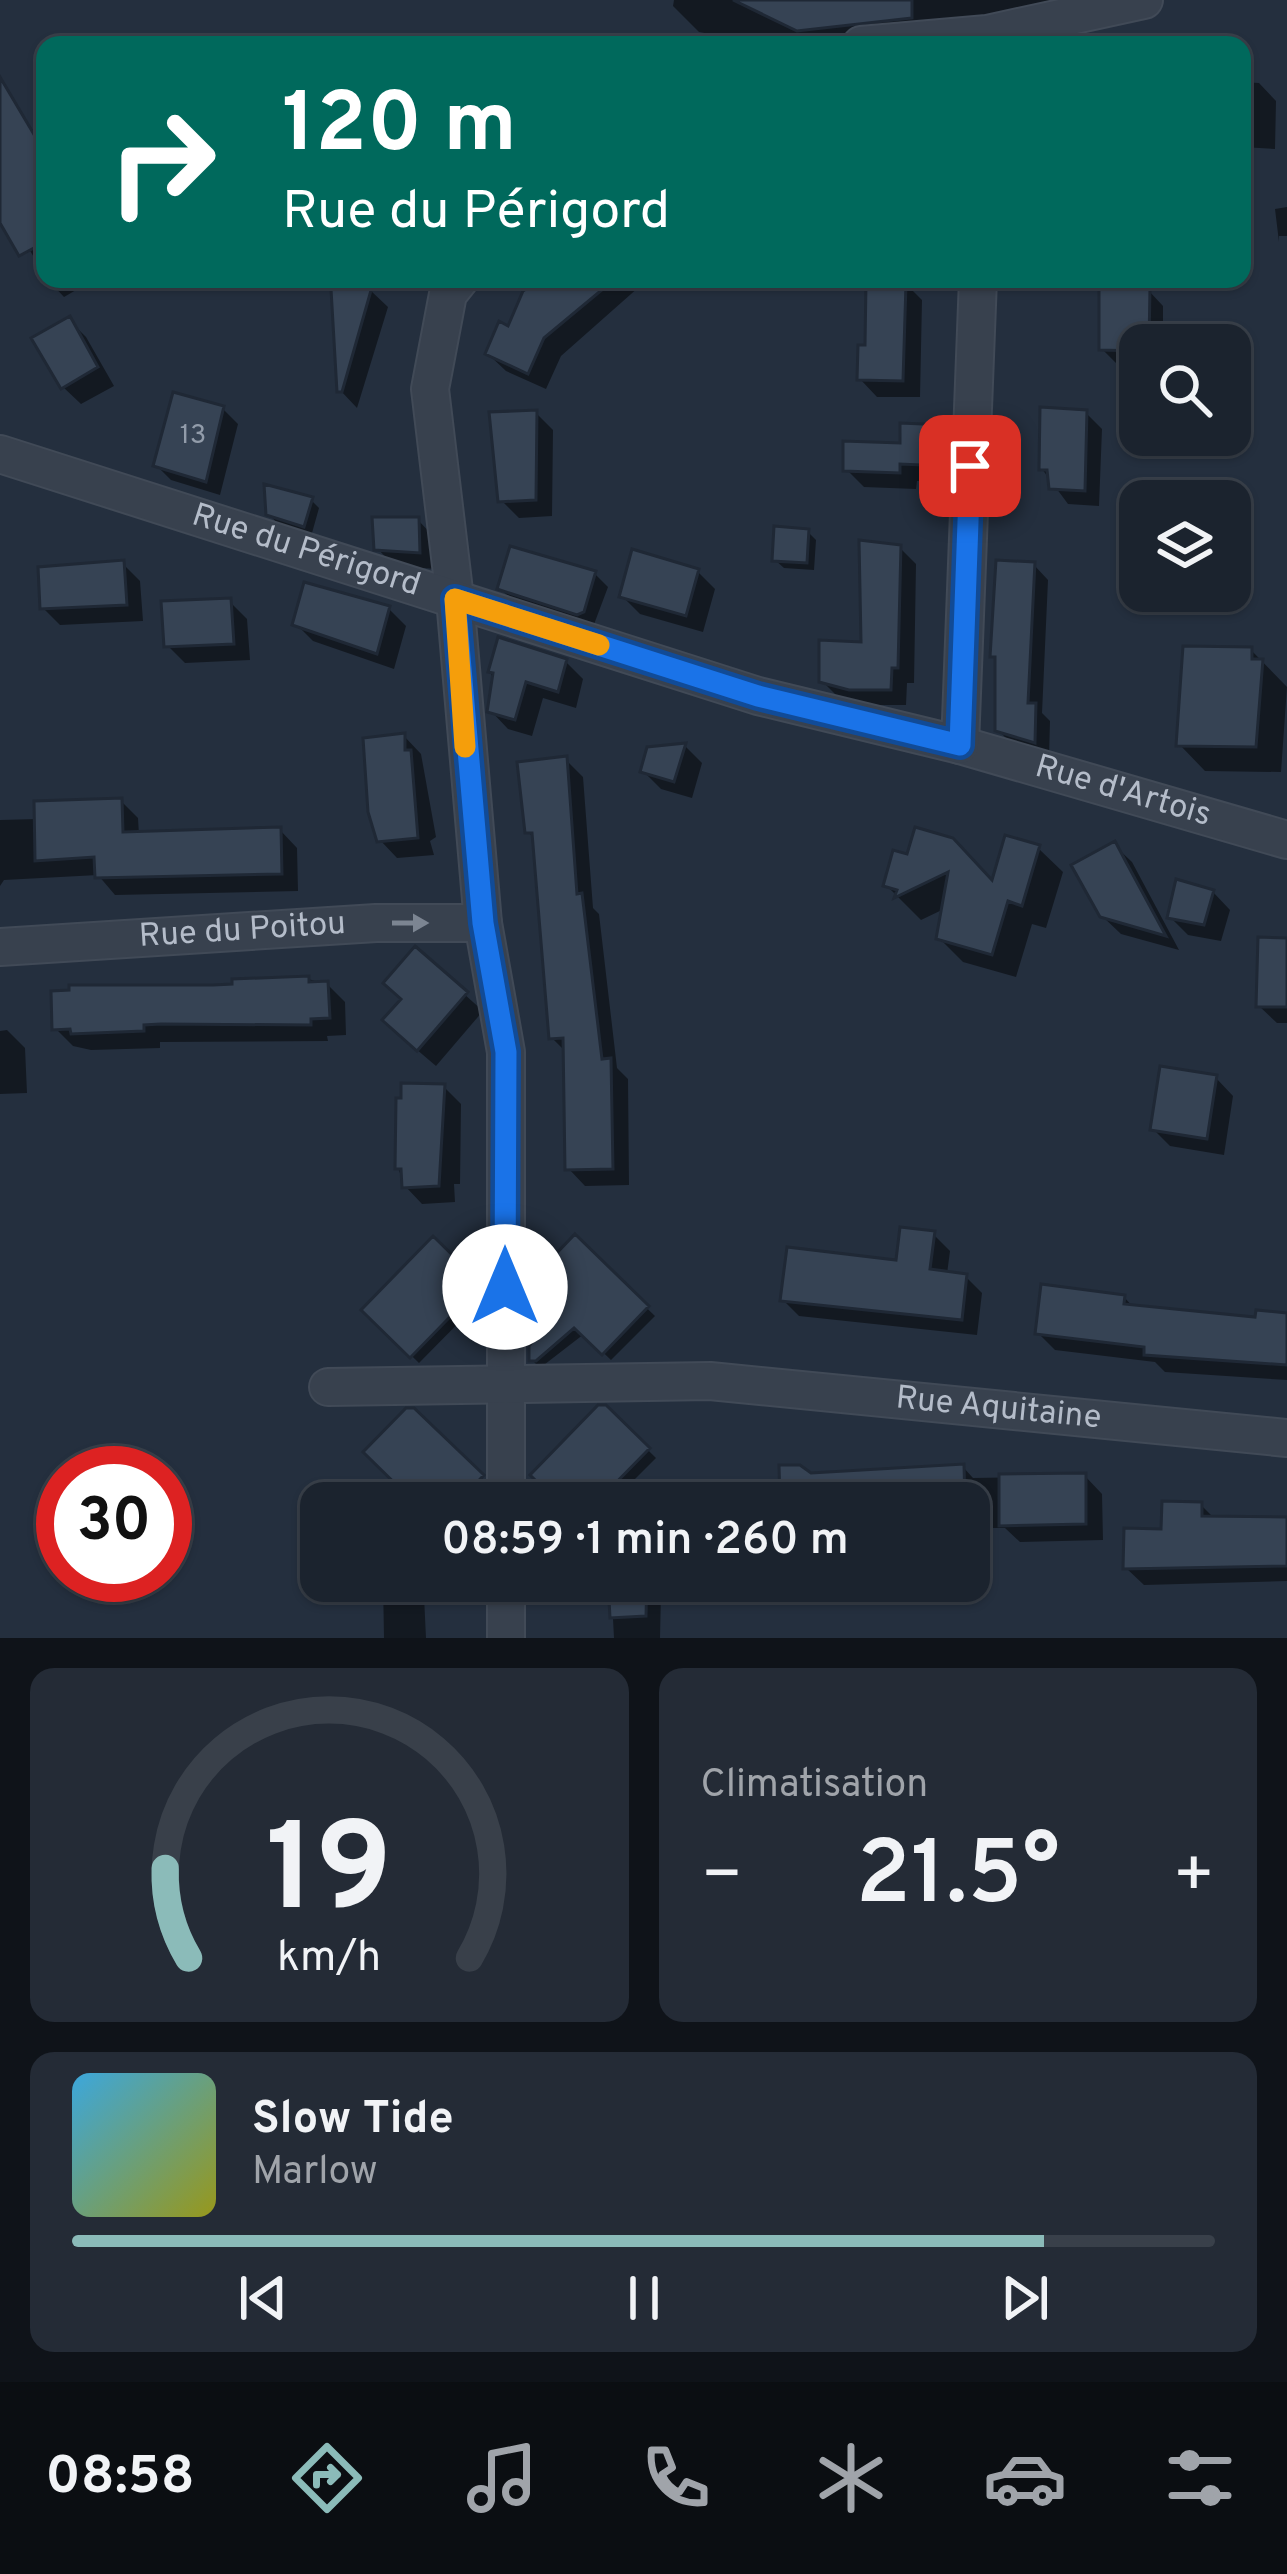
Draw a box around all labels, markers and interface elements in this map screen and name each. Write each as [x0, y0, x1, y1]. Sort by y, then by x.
text: 120 m [282, 75, 517, 181]
icon: right [84, 84, 240, 240]
text: Rue du Périgord [282, 179, 670, 248]
map controls [1119, 324, 1251, 612]
button: search [1119, 324, 1251, 456]
pin [919, 415, 1021, 517]
house number: 13 [180, 419, 206, 453]
icon: arrive [937, 433, 1003, 499]
button: layers [1119, 480, 1251, 612]
street label: Rue du Périgord [186, 496, 425, 608]
street label: Rue d'Artois [1030, 747, 1216, 838]
street label: Rue du Poitou [138, 904, 347, 959]
one-way arrow [392, 913, 430, 933]
position arrow [442, 1224, 568, 1350]
street label: Rue Aquitaine [894, 1378, 1103, 1441]
speed limit sign: 30 [36, 1446, 192, 1602]
text: 08:59 · 1 min · 260 m [441, 1513, 849, 1570]
text: Climatisation [701, 1762, 928, 1811]
text: 19 [266, 1797, 393, 1955]
text: 21.5° [856, 1822, 1060, 1935]
text: − [701, 1837, 743, 1920]
text: + [1172, 1837, 1215, 1920]
text: km/h [277, 1932, 381, 1986]
text: Slow Tide [252, 2092, 454, 2149]
text: Marlow [252, 2149, 378, 2198]
icon: previous [230, 2265, 296, 2331]
icon: pause [611, 2265, 677, 2331]
icon: next [992, 2265, 1058, 2331]
icon: directions [285, 2436, 369, 2520]
icon: music [460, 2436, 544, 2520]
icon: phone [634, 2436, 718, 2520]
icon: climate [809, 2436, 893, 2520]
icon: car [983, 2436, 1067, 2520]
icon: filters [1158, 2436, 1242, 2520]
text: 08:58 [45, 2444, 195, 2513]

